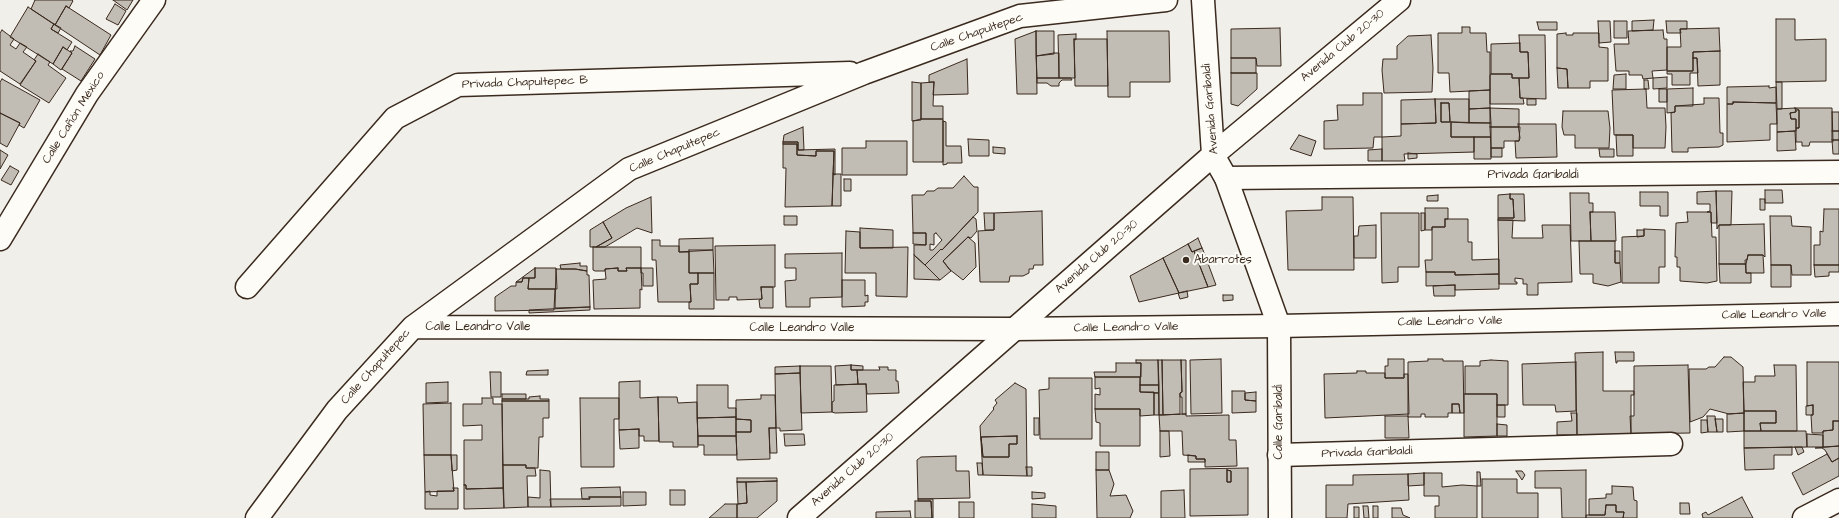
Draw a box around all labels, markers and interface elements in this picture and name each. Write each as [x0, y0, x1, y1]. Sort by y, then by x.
street label: Avenida Club 20-30 [1298, 7, 1388, 85]
street label: Calle Chapultepec [929, 10, 1025, 56]
street label: Avenida Garibaldi [1200, 63, 1222, 155]
street label: Calle Cañón México [40, 69, 108, 167]
street label: Privada Chapultepec B [462, 74, 588, 92]
street label: Calle Chapultepec [628, 125, 722, 177]
street label: Privada Garibaldi [1487, 168, 1579, 182]
street label: Avenida Club 20-30 [1053, 217, 1141, 297]
place label: Abarrotes [1194, 253, 1252, 267]
marker: Abarrotes [1181, 255, 1191, 265]
street label: Calle Leandro Valle [1721, 307, 1827, 323]
street label: Calle Leandro Valle [1397, 314, 1503, 330]
street label: Calle Leandro Valle [426, 320, 530, 334]
street label: Calle Leandro Valle [1073, 320, 1179, 336]
street label: Calle Leandro Valle [750, 321, 854, 335]
street label: Calle Chapultepec [338, 326, 414, 408]
street label: Calle Garibaldi [1272, 384, 1286, 460]
street label: Avenida Club 20-30 [809, 430, 897, 510]
street label: Privada Garibaldi [1321, 444, 1413, 462]

